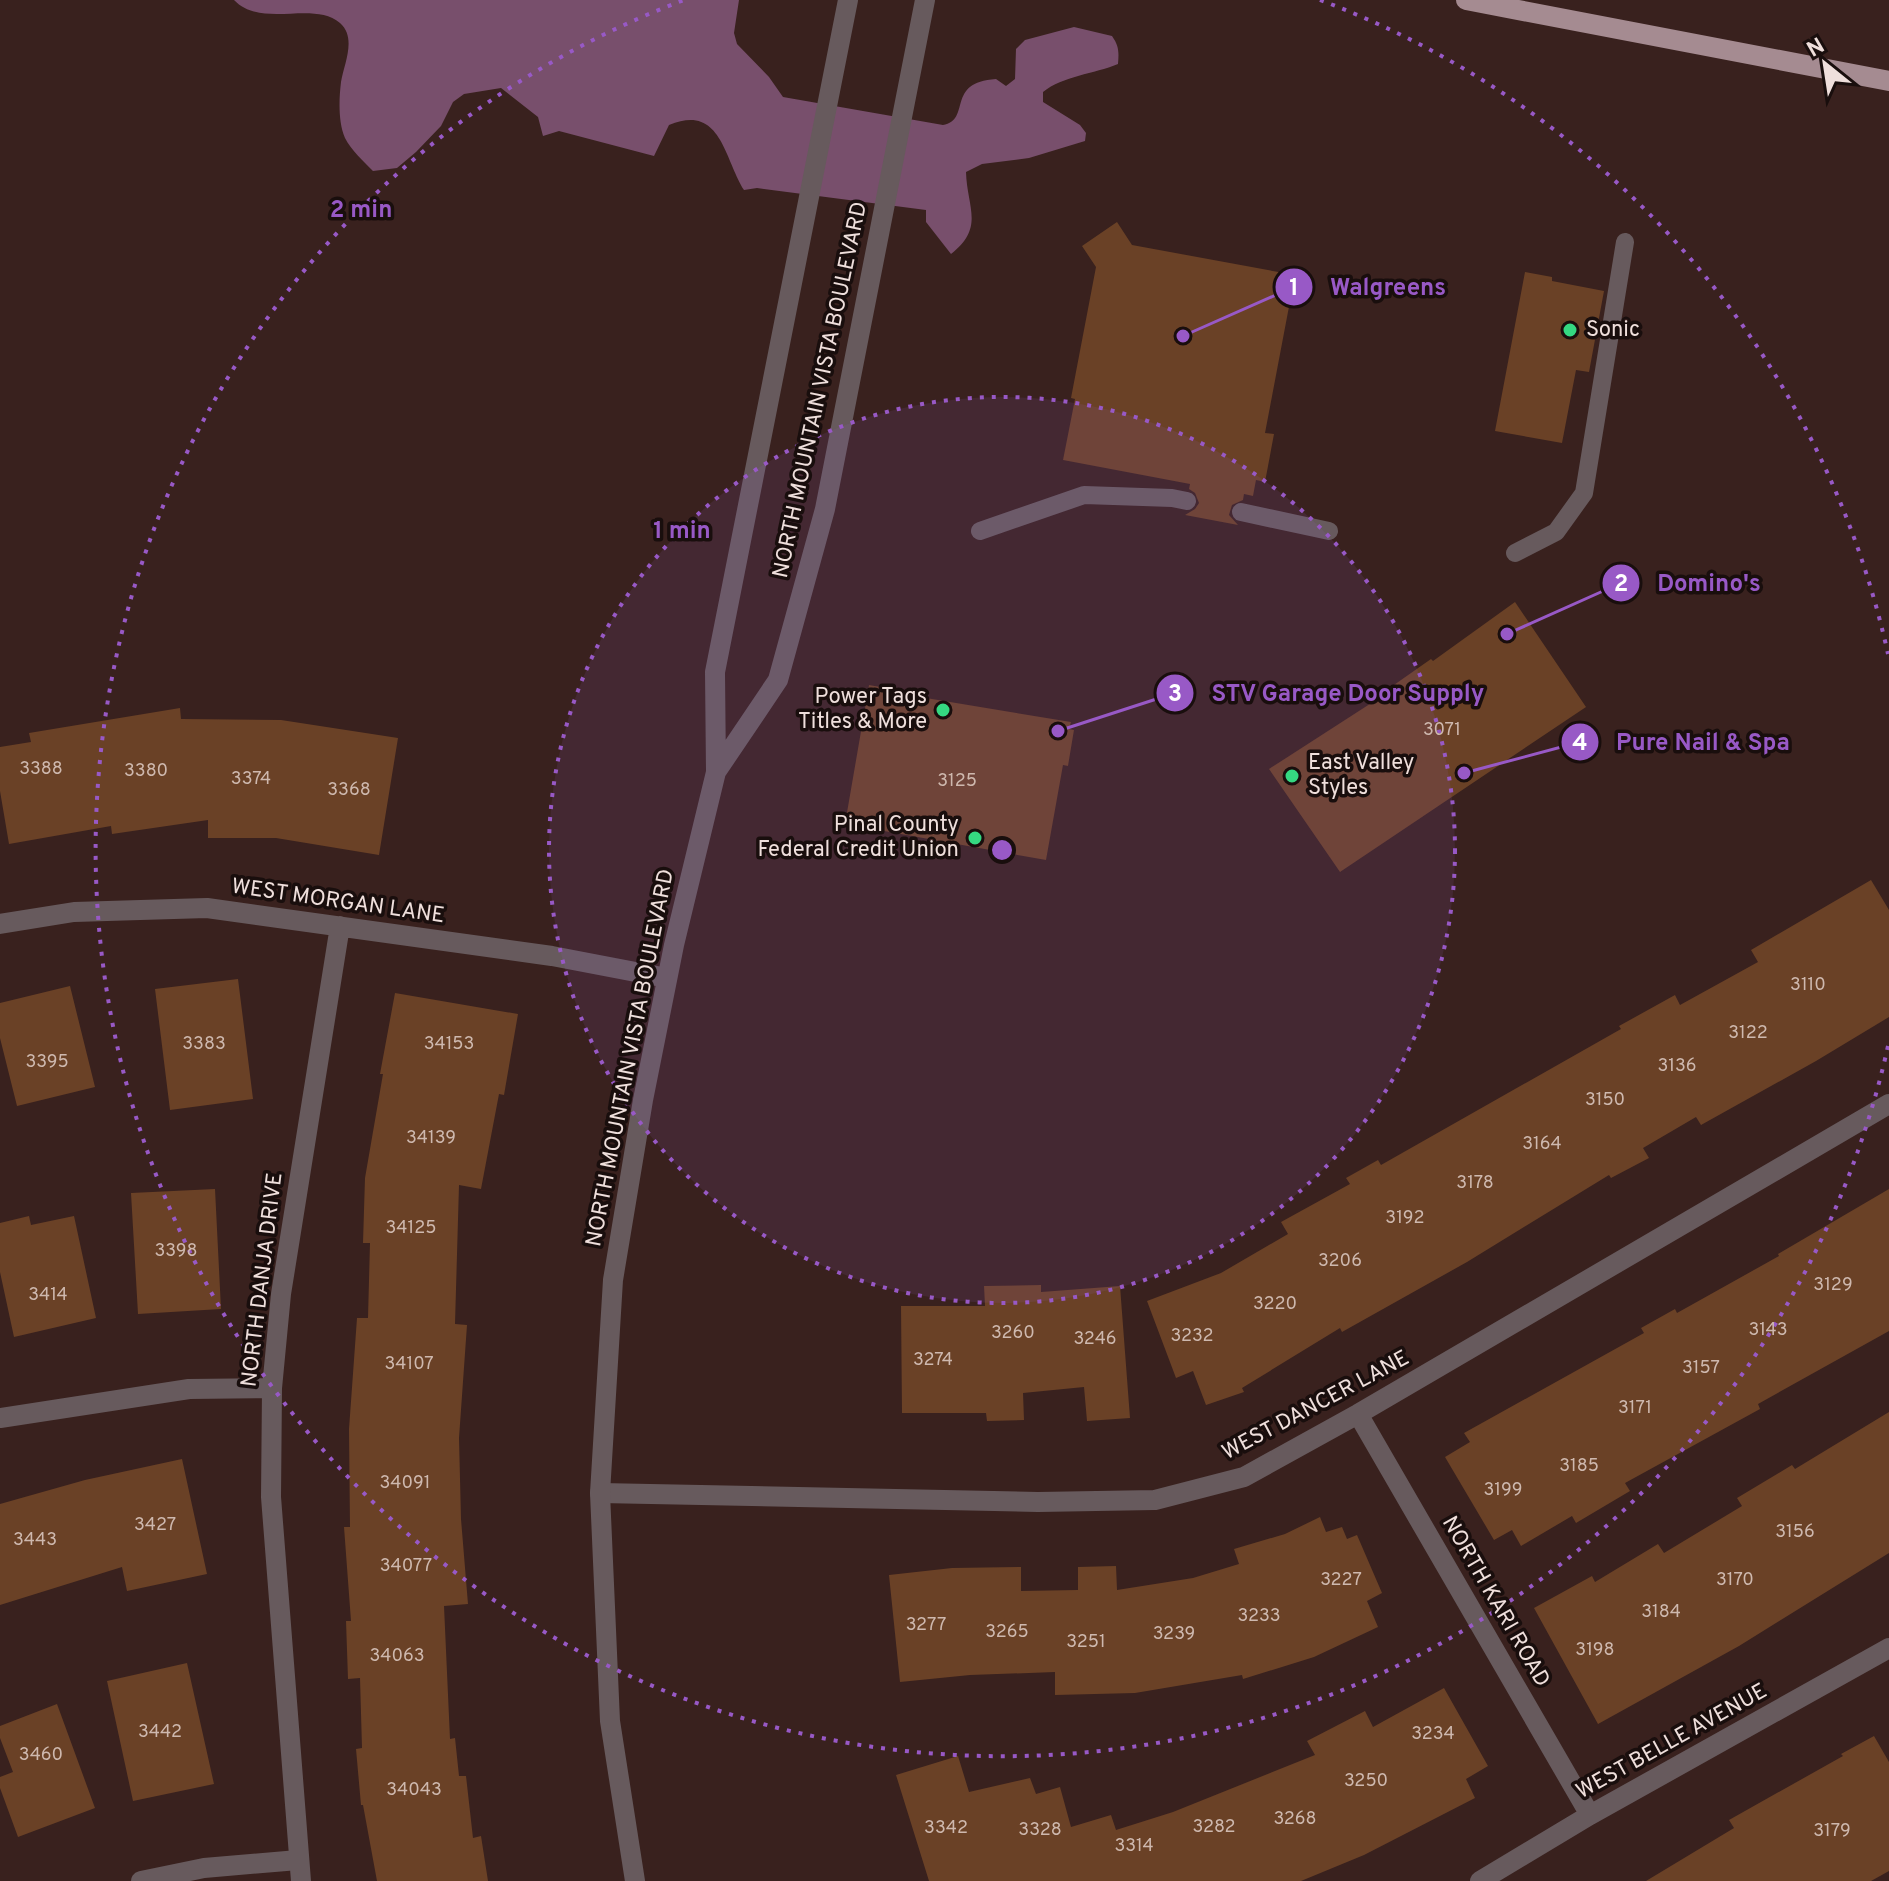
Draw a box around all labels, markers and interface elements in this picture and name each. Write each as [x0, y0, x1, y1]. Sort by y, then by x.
north arrow [1785, 24, 1865, 104]
text: N [1803, 33, 1830, 64]
text: 2 min [330, 196, 392, 226]
street label: NORTH MOUNTAIN VISTA BOULEVARD [768, 199, 874, 581]
callout: Walgreens [1274, 263, 1462, 311]
text: 1 [1289, 274, 1299, 304]
text: Walgreens [1330, 274, 1446, 304]
place label: Sonic [1586, 317, 1640, 344]
marker: Sonic [1561, 321, 1579, 339]
text: 1 min [653, 517, 711, 547]
callout: Domino's [1601, 559, 1776, 607]
text: 2 [1614, 570, 1628, 600]
text: Domino's [1657, 570, 1761, 600]
callout: STV Garage Door Supply [1155, 669, 1501, 717]
text: 3 [1168, 680, 1182, 710]
text: STV Garage Door Supply [1212, 680, 1484, 710]
place label: Power Tags Titles & More [798, 684, 927, 736]
marker: Power Tags Titles & More [934, 701, 952, 719]
callout: Pure Nail & Spa [1560, 718, 1806, 766]
house number: 3071 [1423, 719, 1461, 742]
text: 4 [1572, 729, 1588, 759]
text: Pure Nail & Spa [1616, 729, 1790, 759]
place label: East Valley Styles [1308, 750, 1414, 802]
house number: 3388 [19, 758, 63, 781]
house number: 3380 [124, 760, 168, 783]
marker: East Valley Styles [1283, 767, 1301, 785]
house number: 3374 [231, 768, 271, 791]
house number: 3125 [937, 770, 977, 793]
house number: 3368 [327, 779, 371, 802]
place label: Pinal County Federal Credit Union [758, 812, 959, 864]
marker: Pinal County Federal Credit Union [966, 829, 984, 847]
centre of rings [988, 836, 1016, 864]
street label: NORTH MOUNTAIN VISTA BOULEVARD [581, 867, 681, 1249]
street label: WEST MORGAN LANE [230, 874, 446, 930]
house number: 3110 [1790, 974, 1826, 997]
house number: 3122 [1728, 1022, 1768, 1045]
house number: 3383 [182, 1033, 226, 1056]
house number: 34153 [424, 1033, 474, 1056]
house number: 3395 [25, 1051, 69, 1074]
house number: 3136 [1657, 1055, 1697, 1078]
house number: 3150 [1585, 1089, 1625, 1112]
house number: 34139 [406, 1127, 456, 1150]
house number: 3164 [1522, 1133, 1562, 1156]
street label: NORTH DANJA DRIVE [236, 1171, 290, 1389]
house number: 3178 [1456, 1172, 1494, 1195]
house number: 3192 [1385, 1207, 1425, 1230]
house number: 34125 [386, 1217, 436, 1240]
house number: 3398 [154, 1240, 198, 1263]
house number: 3206 [1318, 1250, 1362, 1273]
house number: 3129 [1813, 1274, 1853, 1297]
house number: 3414 [28, 1284, 68, 1307]
house number: 3220 [1253, 1293, 1297, 1316]
house number: 3143 [1748, 1319, 1788, 1342]
house number: 3260 [991, 1322, 1035, 1345]
house number: 3232 [1171, 1325, 1213, 1348]
house number: 3246 [1073, 1328, 1117, 1351]
street label: WEST DANCER LANE [1218, 1345, 1414, 1467]
house number: 3274 [913, 1349, 953, 1372]
house number: 34107 [384, 1353, 434, 1376]
house number: 3157 [1682, 1357, 1720, 1380]
house number: 3171 [1618, 1397, 1652, 1420]
house number: 3185 [1559, 1455, 1599, 1478]
house number: 34091 [379, 1472, 431, 1495]
house number: 3199 [1483, 1479, 1523, 1502]
street label: NORTH KARI ROAD [1435, 1512, 1555, 1692]
house number: 3427 [134, 1514, 176, 1537]
house number: 3156 [1775, 1521, 1815, 1544]
house number: 3443 [13, 1529, 57, 1552]
house number: 34077 [380, 1555, 432, 1578]
house number: 3227 [1320, 1569, 1362, 1592]
house number: 3170 [1716, 1569, 1754, 1592]
house number: 3184 [1641, 1601, 1681, 1624]
house number: 3233 [1237, 1605, 1281, 1628]
house number: 3277 [906, 1614, 946, 1637]
house number: 3265 [985, 1621, 1029, 1644]
house number: 3239 [1153, 1623, 1195, 1646]
house number: 3251 [1066, 1631, 1106, 1654]
house number: 3198 [1575, 1639, 1615, 1662]
house number: 34063 [369, 1645, 425, 1668]
street label: WEST BELLE AVENUE [1572, 1678, 1772, 1806]
house number: 3442 [138, 1721, 182, 1744]
house number: 3234 [1411, 1723, 1455, 1746]
house number: 3460 [19, 1744, 63, 1767]
house number: 3250 [1344, 1770, 1388, 1793]
house number: 34043 [386, 1779, 442, 1802]
house number: 3268 [1273, 1808, 1317, 1831]
house number: 3282 [1192, 1816, 1236, 1839]
house number: 3342 [924, 1817, 968, 1840]
house number: 3328 [1018, 1819, 1062, 1842]
house number: 3179 [1813, 1820, 1851, 1843]
house number: 3314 [1114, 1835, 1154, 1858]

